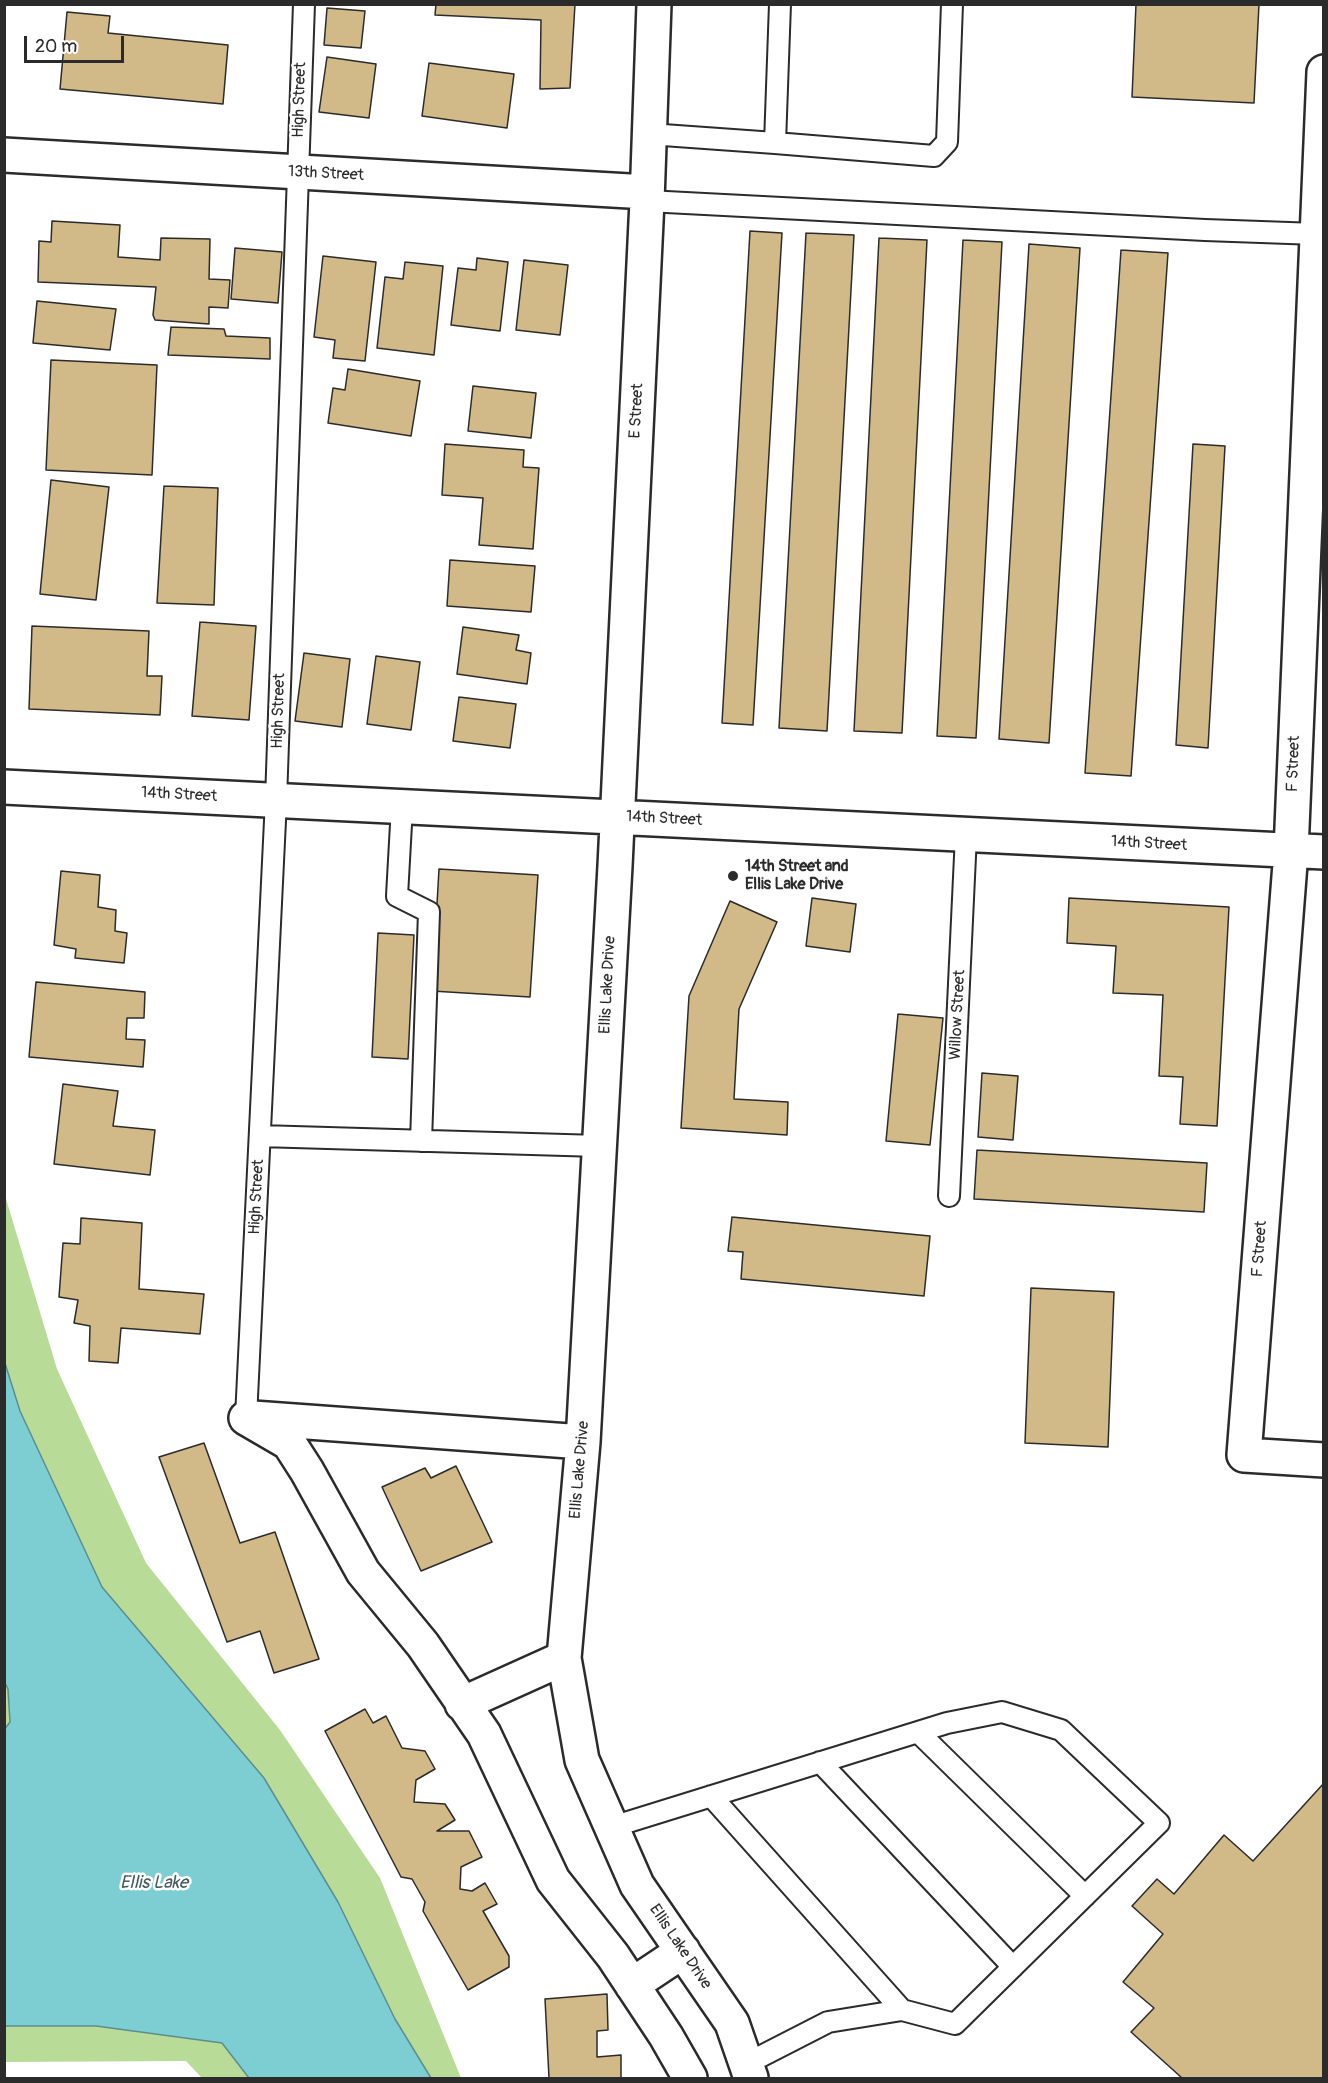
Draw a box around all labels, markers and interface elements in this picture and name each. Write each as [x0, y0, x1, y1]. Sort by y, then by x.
scale bar [27, 24, 128, 62]
text: 20 m [35, 35, 77, 58]
street label: High Street [289, 62, 311, 138]
street label: 13th Street [288, 162, 364, 186]
street label: E Street [626, 383, 648, 439]
street label: High Street [268, 673, 290, 749]
street label: F Street [1283, 735, 1305, 793]
street label: 14th Street [140, 783, 218, 807]
street label: 14th Street [625, 807, 703, 831]
street label: 14th Street [1110, 832, 1188, 856]
place label: 14th Street and Ellis Lake Drive [745, 857, 849, 895]
marker: 14th Street and Ellis Lake Drive [726, 869, 740, 883]
street label: Ellis Lake Drive [596, 936, 620, 1034]
street label: Willow Street [946, 969, 970, 1061]
street label: High Street [245, 1159, 269, 1235]
street label: F Street [1248, 1220, 1272, 1278]
street label: Ellis Lake Drive [566, 1420, 594, 1520]
water label: Ellis Lake [120, 1872, 188, 1894]
street label: Ellis Lake Drive [645, 1901, 715, 1993]

